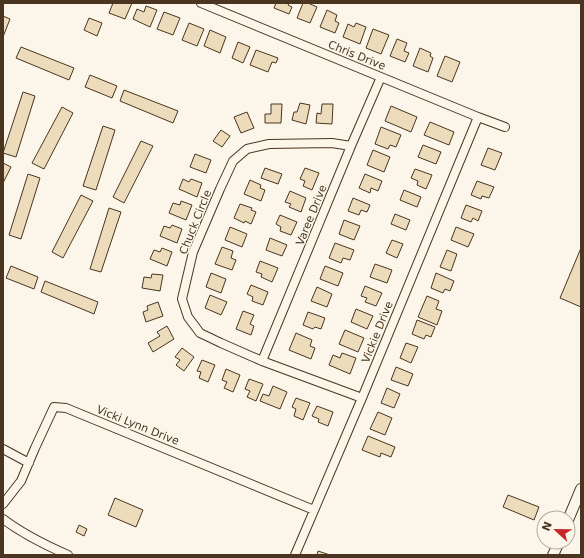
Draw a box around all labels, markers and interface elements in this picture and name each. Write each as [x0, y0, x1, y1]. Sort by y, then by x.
street label: Chris Drive [326, 38, 388, 73]
street label: Varee Drive [293, 183, 330, 247]
street label: Chuck Circle [177, 188, 214, 256]
street label: Vickie Drive [359, 299, 396, 365]
street label: Vicki Lynn Drive [95, 403, 181, 448]
north arrow [536, 510, 576, 550]
text: N [539, 520, 555, 533]

